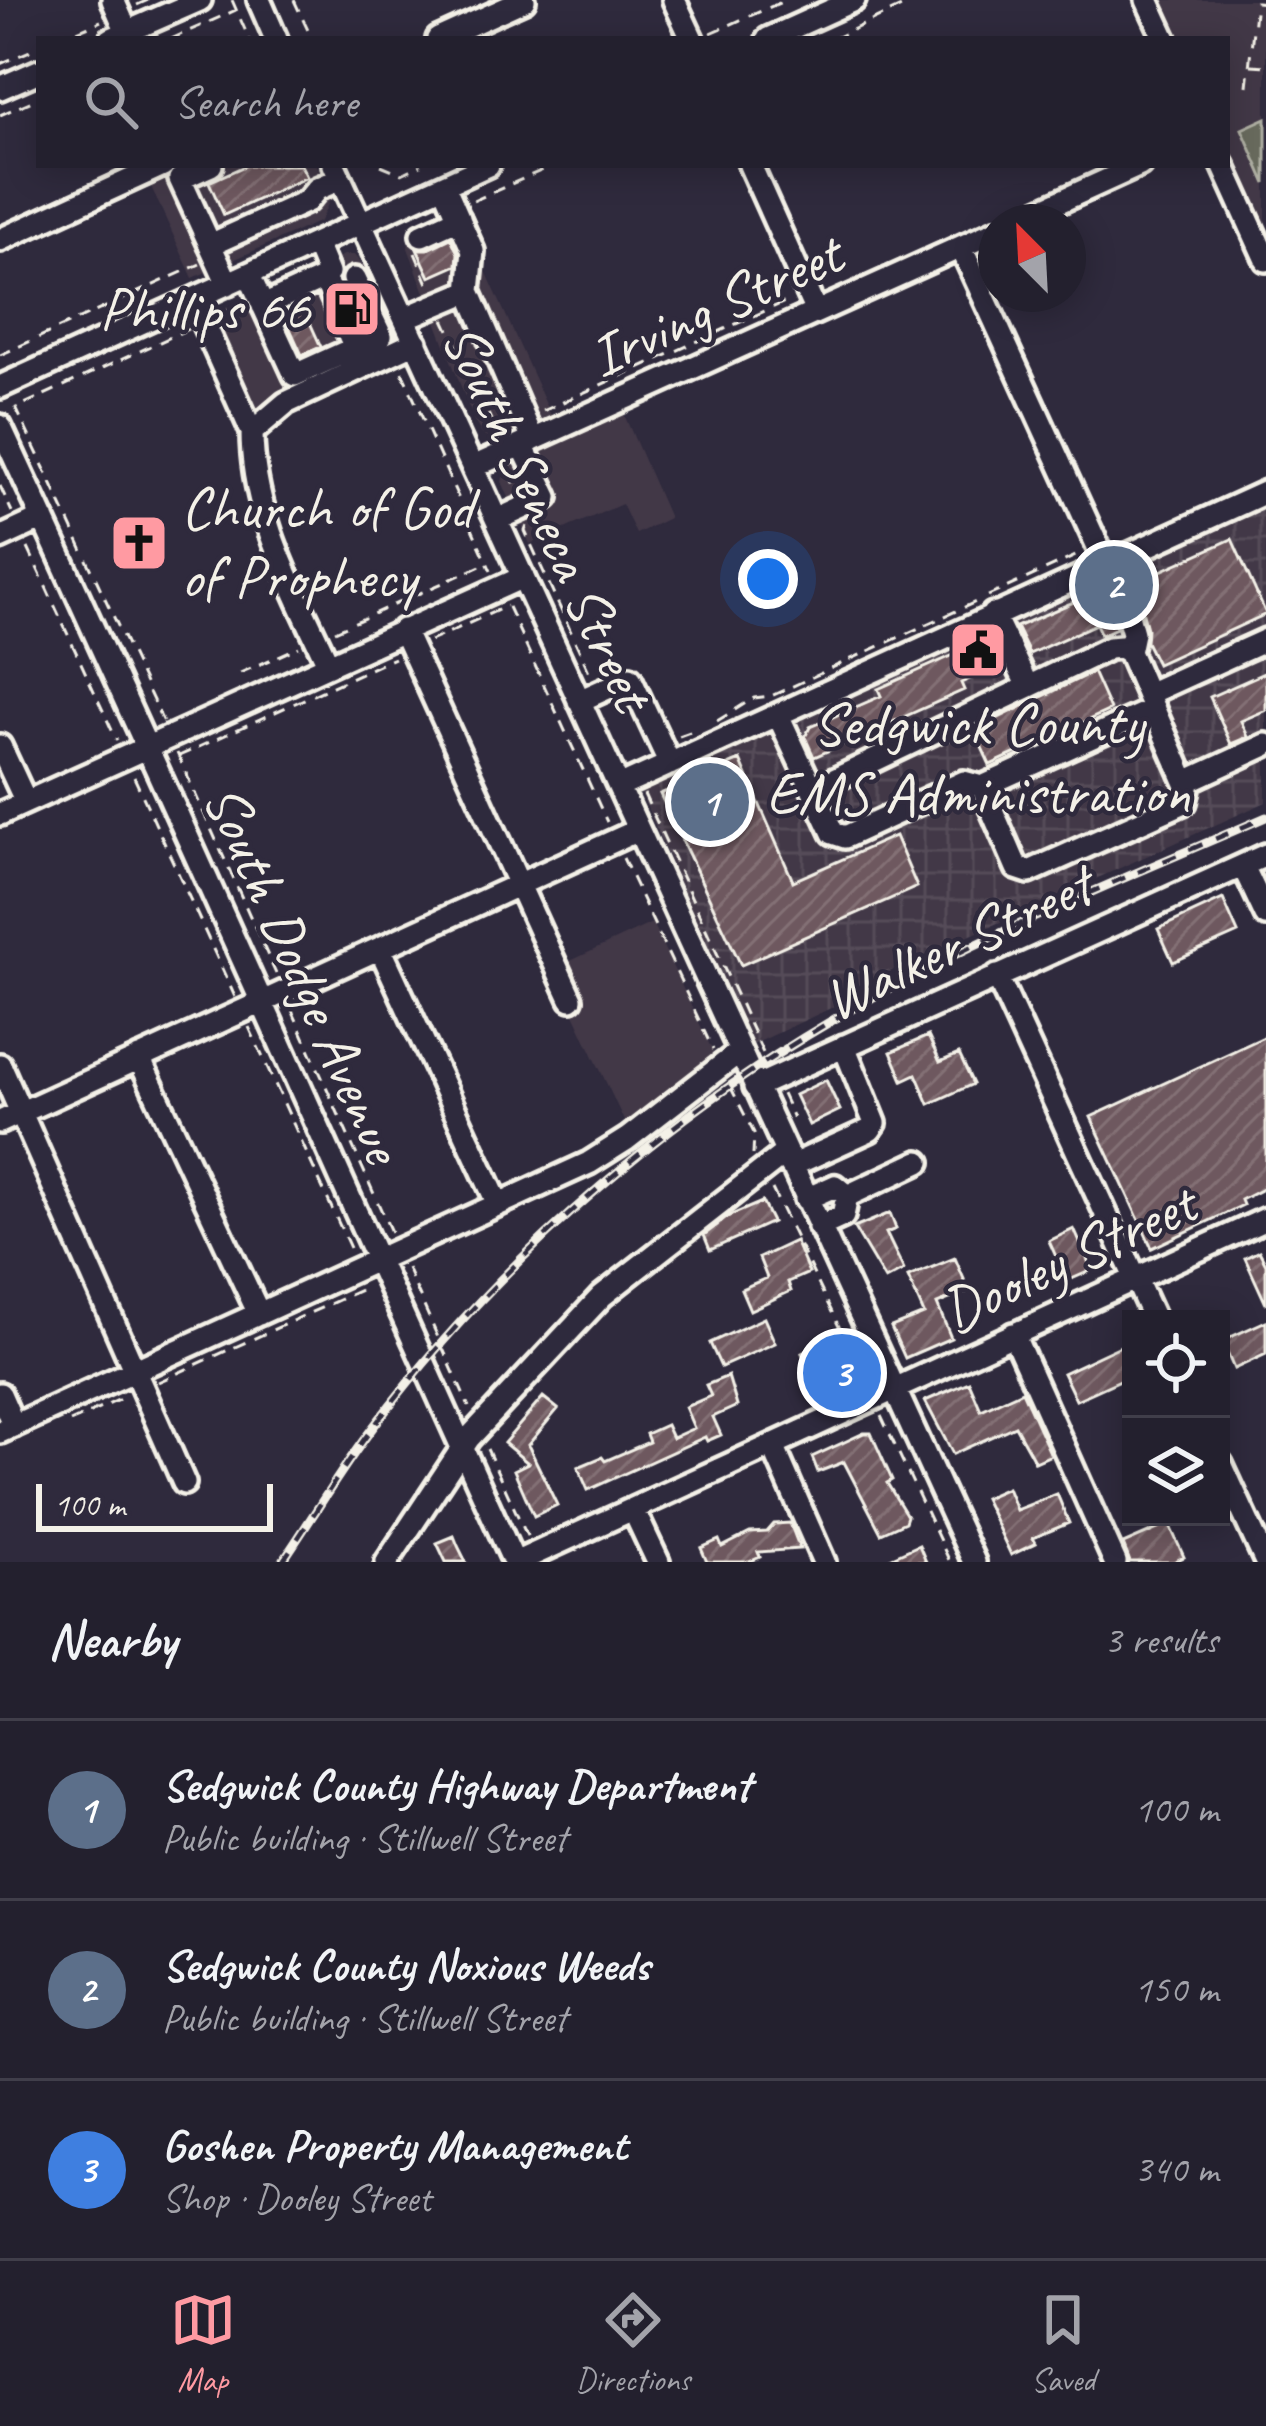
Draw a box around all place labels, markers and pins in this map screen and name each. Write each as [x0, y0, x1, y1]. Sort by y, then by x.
place label: Phillips 66 [99, 271, 312, 347]
fuel station icon: Phillips 66 [321, 278, 383, 340]
place label: Church of God of Prophecy [181, 470, 481, 615]
church icon: Church of God of Prophecy [108, 512, 170, 574]
pin: 2 [1075, 540, 1153, 630]
public building icon: Sedgwick County EMS Administration [947, 619, 1009, 681]
place label: Sedgwick County EMS Administration [766, 686, 1191, 831]
pin: 1 [671, 757, 749, 847]
pin: 3 [803, 1328, 881, 1418]

